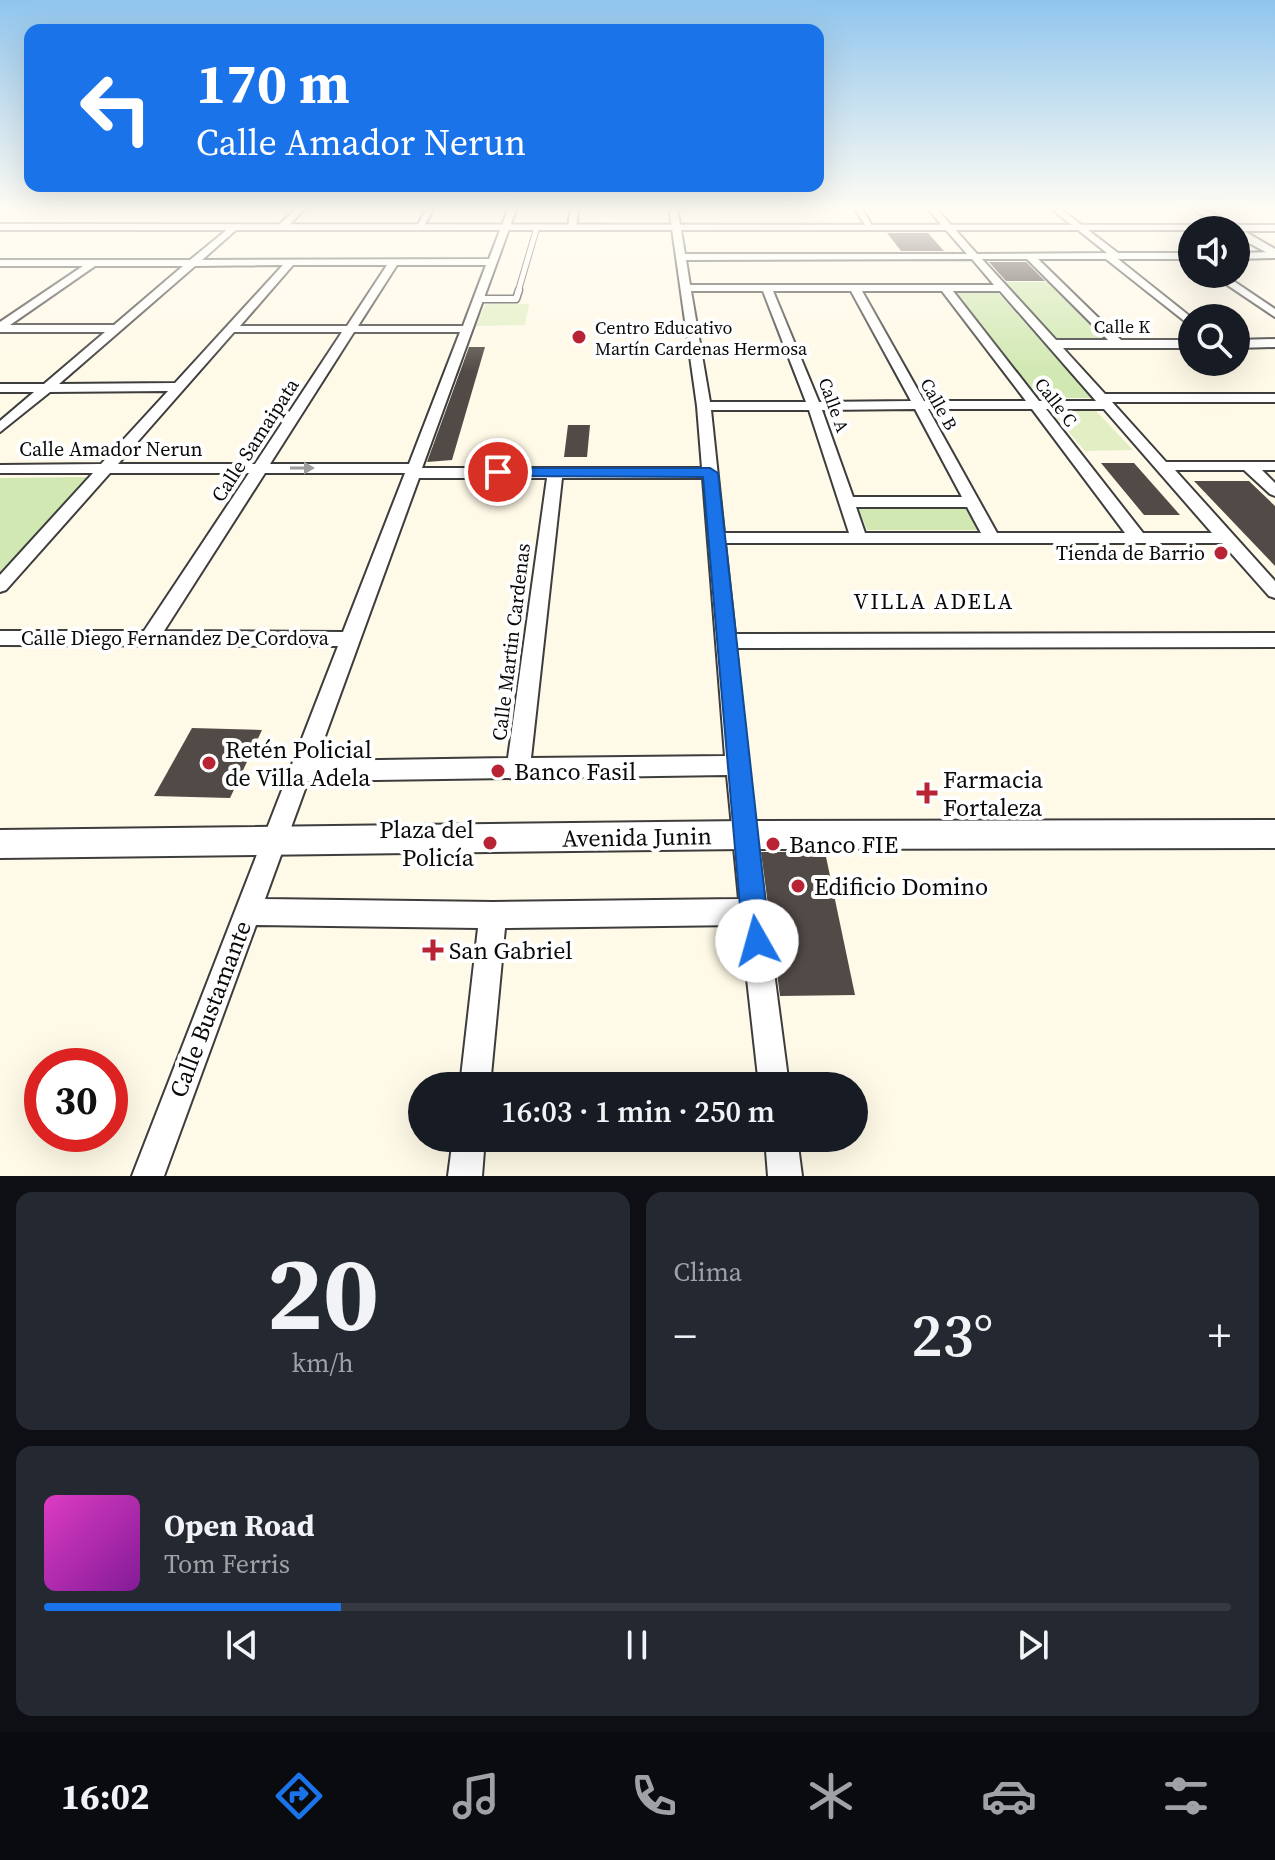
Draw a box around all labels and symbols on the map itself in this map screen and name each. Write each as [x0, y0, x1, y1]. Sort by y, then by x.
street label: Calle K [1094, 314, 1150, 339]
place label: Centro Educativo Martín Cardenas Hermosa [595, 315, 808, 361]
marker: Centro Educativo Martín Cardenas Hermosa [570, 328, 588, 346]
street label: Calle Samaipata [204, 372, 306, 507]
street label: Calle C [1029, 372, 1083, 432]
street label: Calle B [915, 373, 963, 435]
street label: Calle A [813, 374, 855, 436]
street label: Calle Amador Nerun [19, 435, 203, 463]
pin [464, 438, 532, 506]
one-way arrow [290, 462, 315, 474]
place label: Tienda de Barrio [1056, 539, 1205, 567]
street label: Calle Martin Cardenas [485, 542, 537, 742]
marker: Tienda de Barrio [1212, 544, 1230, 562]
district label: VILLA ADELA [854, 586, 1014, 616]
street label: Calle Diego Fernandez De Cordova [21, 624, 330, 652]
place label: Retén Policial de Villa Adela [225, 733, 372, 794]
marker: Retén Policial de Villa Adela [200, 754, 218, 772]
place label: Banco Fasil [514, 755, 636, 788]
marker: Banco Fasil [489, 762, 507, 780]
place label: Farmacia Fortaleza [943, 763, 1044, 824]
marker: Farmacia Fortaleza [918, 784, 936, 802]
place label: Plaza del Policía [379, 813, 475, 874]
street label: Avenida Junin [562, 819, 712, 855]
place label: Banco FIE [789, 828, 898, 861]
marker: Plaza del Policía [481, 834, 499, 852]
marker: Banco FIE [764, 835, 782, 853]
place label: Edificio Domino [814, 870, 988, 903]
marker: Edificio Domino [789, 877, 807, 895]
position arrow [715, 899, 799, 983]
street label: Calle Bustamante [161, 916, 259, 1102]
place label: San Gabriel [449, 934, 572, 967]
marker: San Gabriel [424, 941, 442, 959]
speed limit sign: 30 [24, 1048, 128, 1152]

